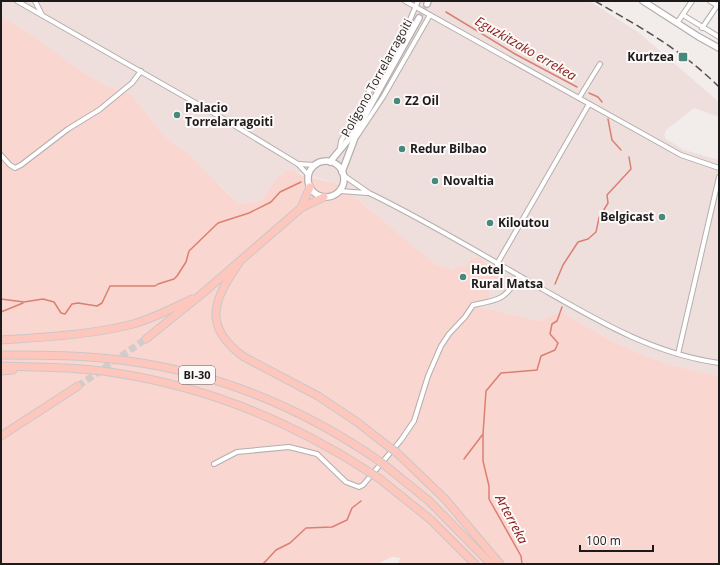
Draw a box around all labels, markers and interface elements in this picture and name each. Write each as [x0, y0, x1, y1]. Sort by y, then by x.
water label: Eguzkitzako errekea [472, 12, 581, 85]
street label: Polígono Torrelarragoiti [337, 16, 416, 140]
place label: Kurtzea [627, 48, 674, 65]
marker: Kurtzea [677, 51, 689, 63]
place label: Z2 Oil [405, 92, 439, 109]
marker: Z2 Oil [392, 96, 402, 106]
place label: Palacio Torrelarragoiti [185, 99, 273, 130]
marker: Palacio Torrelarragoiti [172, 110, 182, 120]
place label: Redur Bilbao [410, 140, 487, 157]
marker: Redur Bilbao [397, 144, 407, 154]
place label: Novaltia [443, 172, 494, 189]
marker: Novaltia [430, 176, 440, 186]
place label: Belgicast [600, 208, 654, 225]
marker: Belgicast [657, 212, 667, 222]
place label: Kiloutou [498, 214, 549, 231]
marker: Kiloutou [485, 218, 495, 228]
place label: Hotel Rural Matsa [471, 261, 543, 292]
marker: Hotel Rural Matsa [458, 272, 468, 282]
road number: BI-30 [179, 366, 215, 384]
water label: Arterreka [491, 490, 533, 547]
scale bar [580, 527, 653, 553]
text: 100 m [586, 532, 621, 549]

